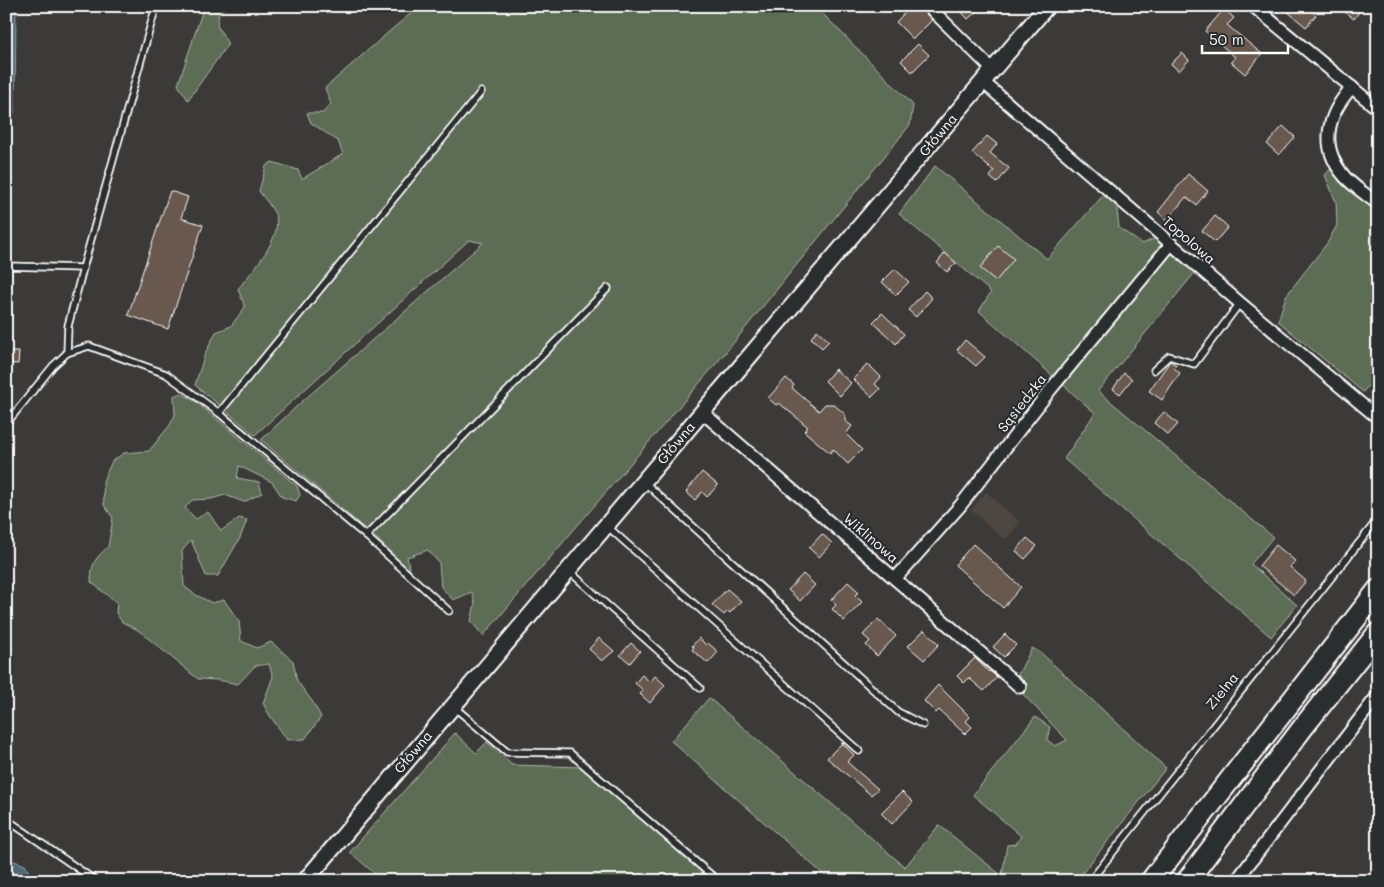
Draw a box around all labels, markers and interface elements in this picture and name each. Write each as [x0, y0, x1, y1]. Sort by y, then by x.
scale bar [1202, 22, 1288, 54]
text: 50 m [1209, 29, 1244, 49]
street label: Główna [914, 109, 961, 160]
street label: Topolowa [1159, 211, 1220, 268]
street label: Sąsiedzka [993, 370, 1050, 436]
street label: Główna [652, 417, 699, 468]
street label: Wiklinowa [840, 508, 903, 567]
street label: Zielna [1201, 668, 1242, 713]
street label: Główna [389, 726, 436, 777]

